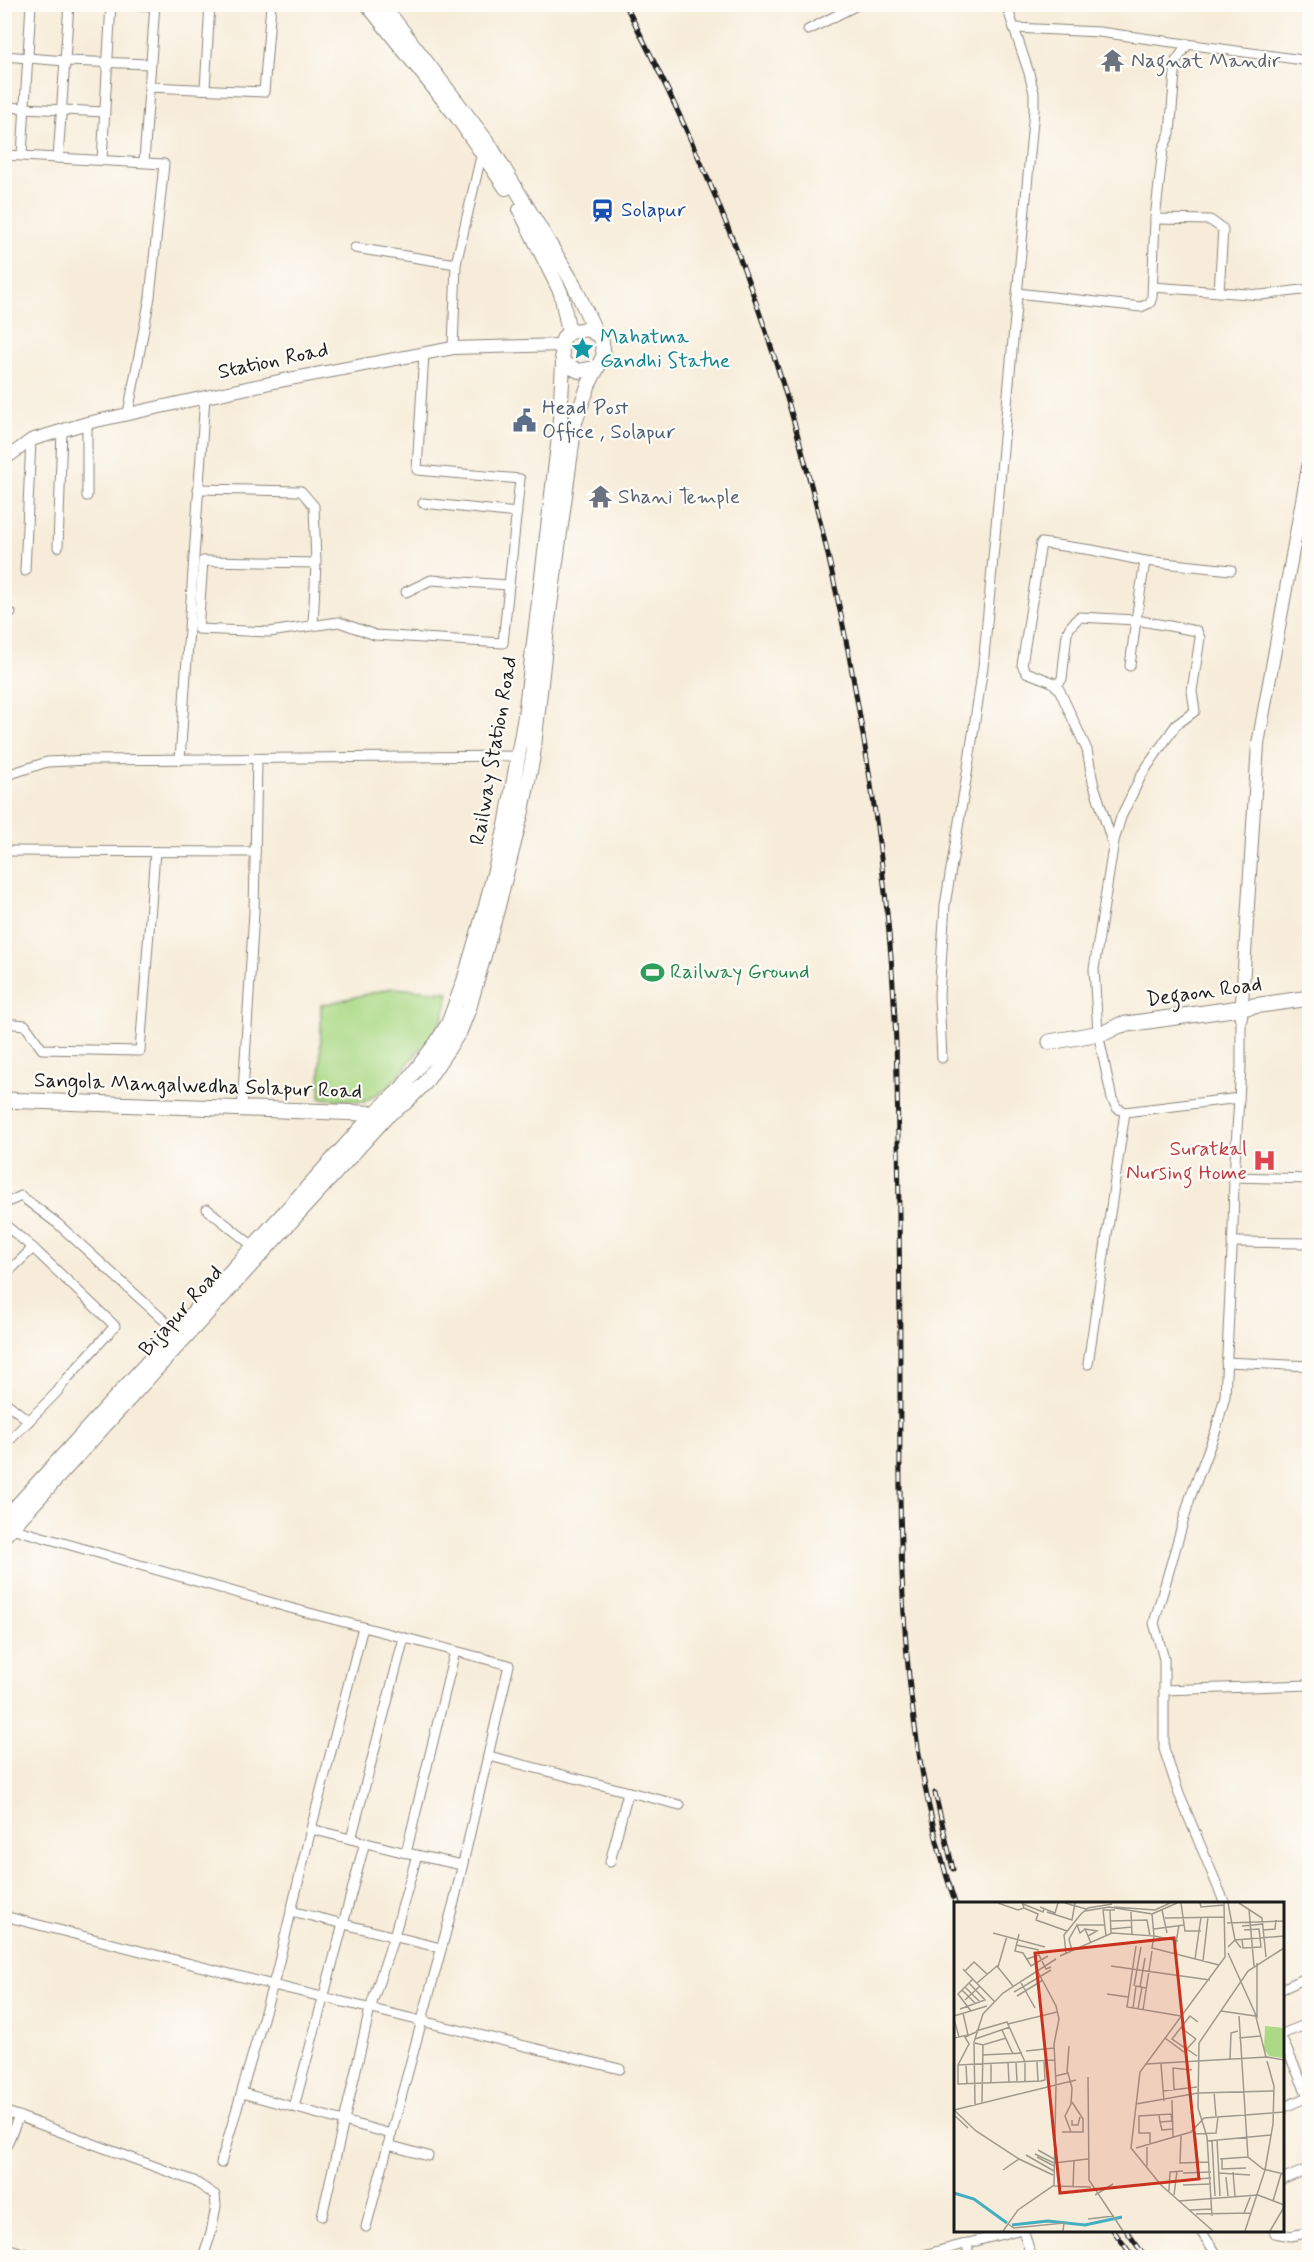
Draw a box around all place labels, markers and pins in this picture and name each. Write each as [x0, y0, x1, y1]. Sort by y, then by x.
place label: Nagnat Mandir [1131, 47, 1281, 77]
temple icon: Nagnat Mandir [1100, 48, 1126, 74]
place label: Solapur [621, 196, 686, 224]
station icon: Solapur [590, 197, 616, 223]
place label: Mahatma Gandhi Statue [600, 323, 730, 375]
place icon: Mahatma Gandhi Statue [569, 336, 595, 362]
place label: Head Post Office , Solapur [542, 394, 676, 446]
public building icon: Head Post Office , Solapur [511, 407, 537, 433]
place label: Shani Temple [618, 483, 740, 511]
temple icon: Shani Temple [587, 484, 613, 510]
place label: Railway Ground [670, 958, 810, 986]
sports icon: Railway Ground [639, 959, 665, 985]
place label: Suratkal Nursing Home [1126, 1135, 1247, 1189]
hospital icon: Suratkal Nursing Home [1252, 1148, 1278, 1174]

